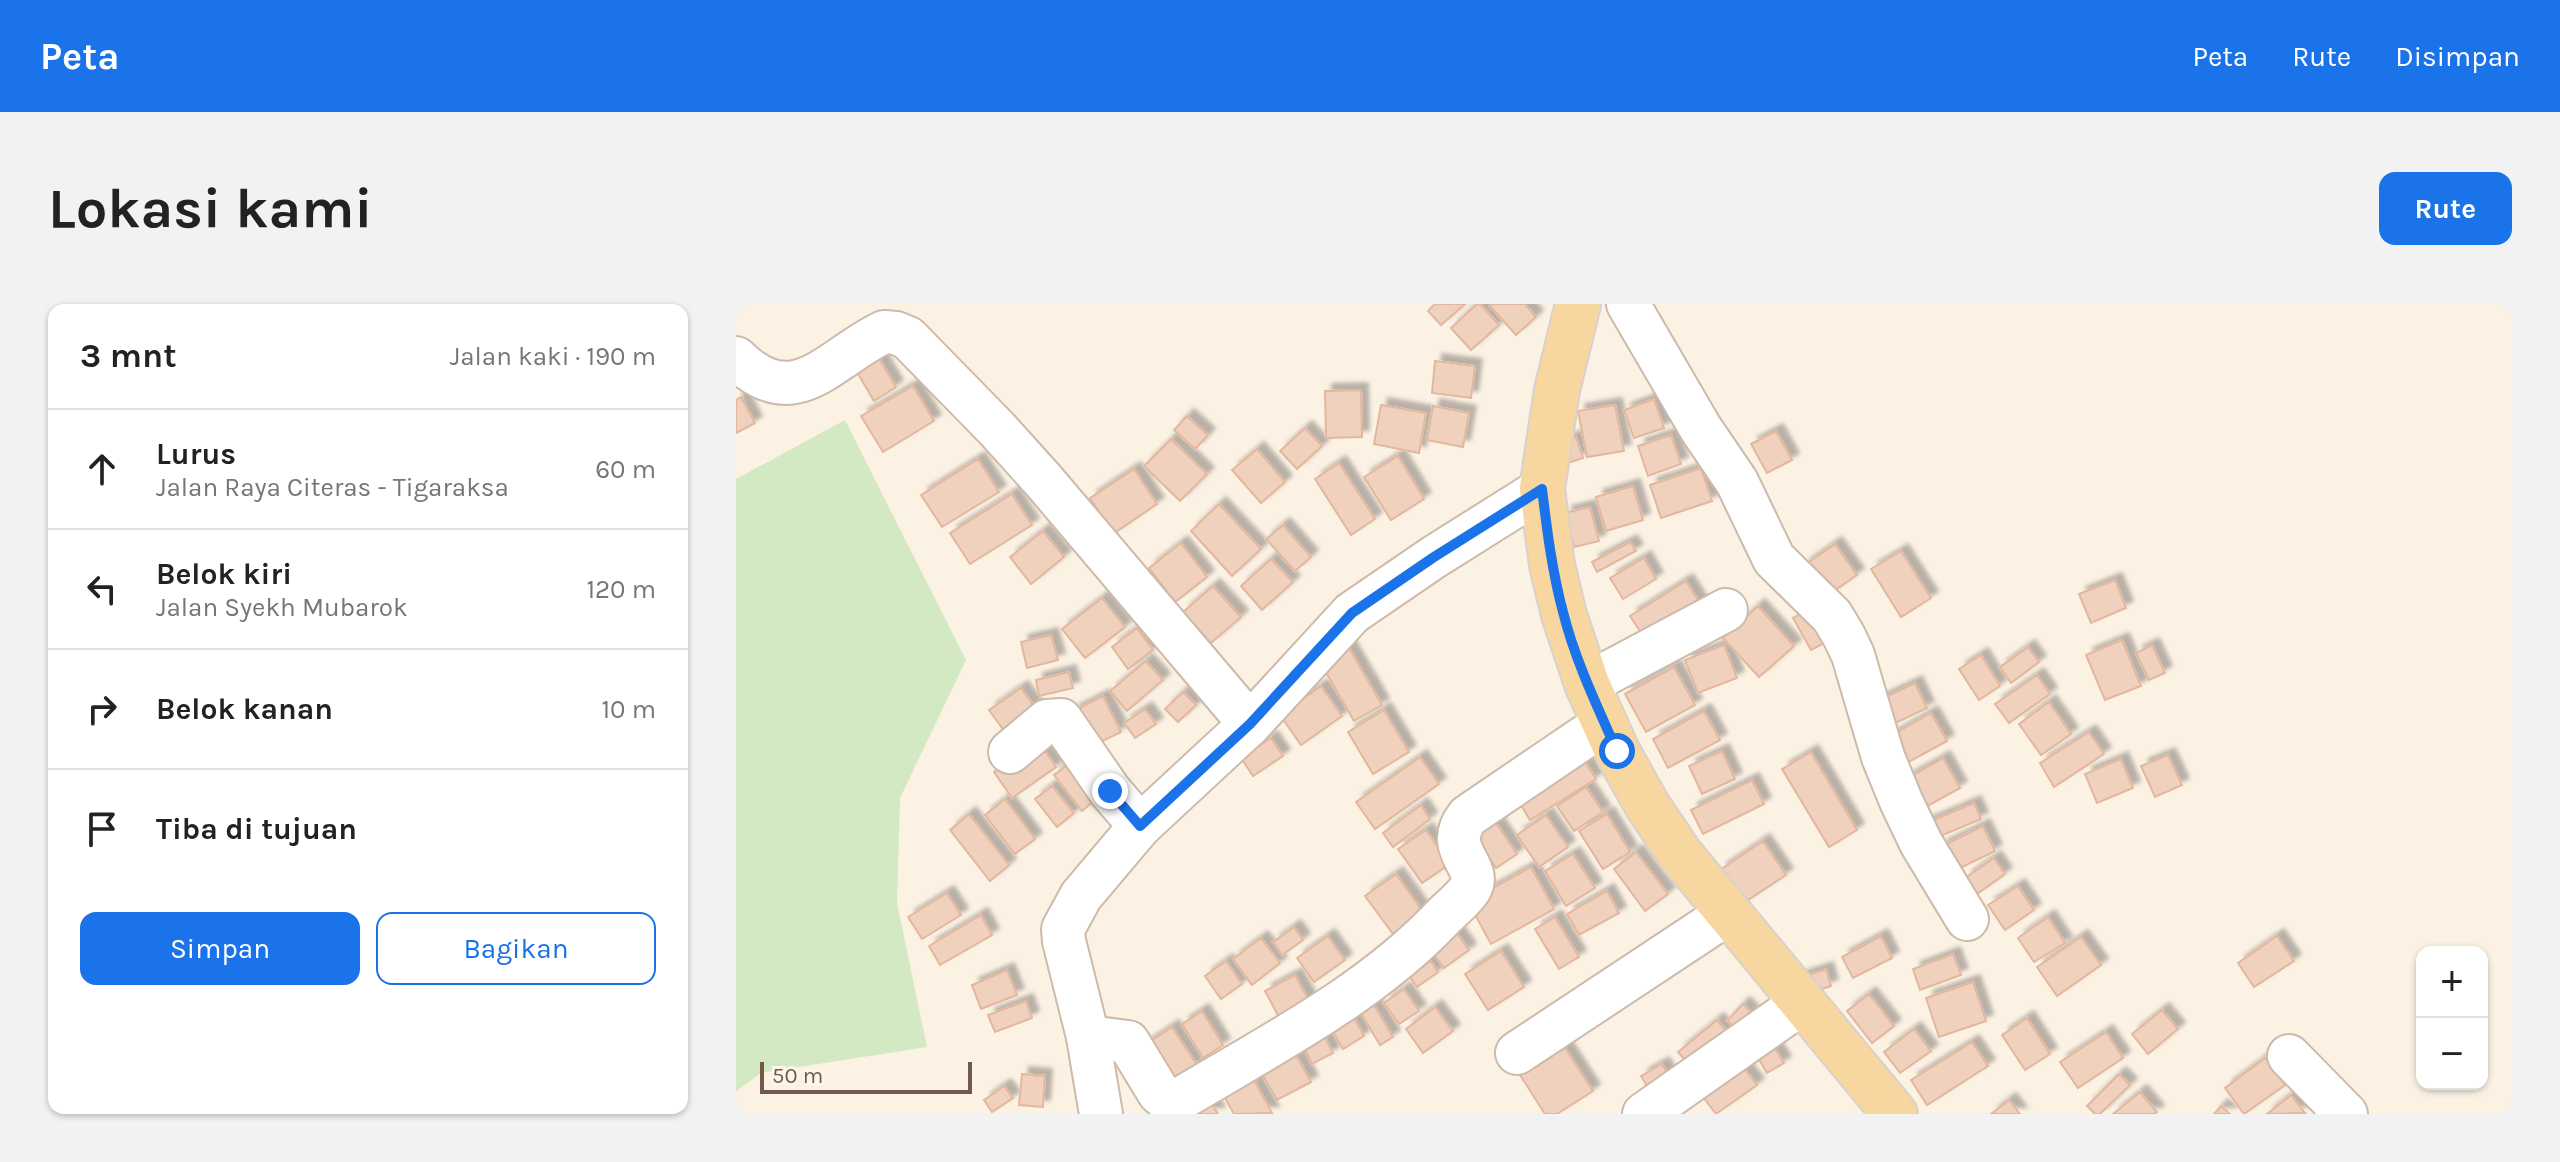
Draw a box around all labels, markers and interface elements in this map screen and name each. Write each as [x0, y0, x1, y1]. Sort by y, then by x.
text: Peta [40, 34, 119, 79]
text: Peta [2192, 40, 2248, 73]
text: Rute [2292, 40, 2351, 73]
text: Disimpan [2395, 40, 2520, 73]
button: Rute [2379, 172, 2512, 245]
text: Lokasi kami [48, 176, 373, 241]
text: 3 mnt [80, 336, 177, 376]
text: Jalan kaki · 190 m [450, 341, 656, 372]
text: Lurus [156, 436, 236, 472]
icon: ahead [80, 447, 124, 491]
text: 60 m [595, 454, 656, 485]
text: Jalan Raya Citeras - Tigaraksa [156, 472, 509, 503]
text: Belok kiri [156, 556, 292, 592]
icon: left [80, 567, 124, 611]
text: 120 m [586, 574, 656, 605]
text: Jalan Syekh Mubarok [156, 592, 408, 623]
icon: right [80, 687, 124, 731]
text: Belok kanan [156, 691, 333, 727]
text: 10 m [601, 694, 656, 725]
route start [1599, 733, 1635, 769]
route end [1092, 773, 1128, 809]
icon: arrive [80, 807, 124, 851]
text: Tiba di tujuan [156, 811, 357, 847]
button: Simpan [80, 912, 360, 985]
button: Bagikan [376, 912, 656, 985]
map controls [2416, 946, 2488, 1090]
button: + [2416, 946, 2488, 1018]
button: − [2416, 1018, 2488, 1090]
scale bar [760, 1058, 972, 1094]
text: 50 m [772, 1063, 823, 1089]

